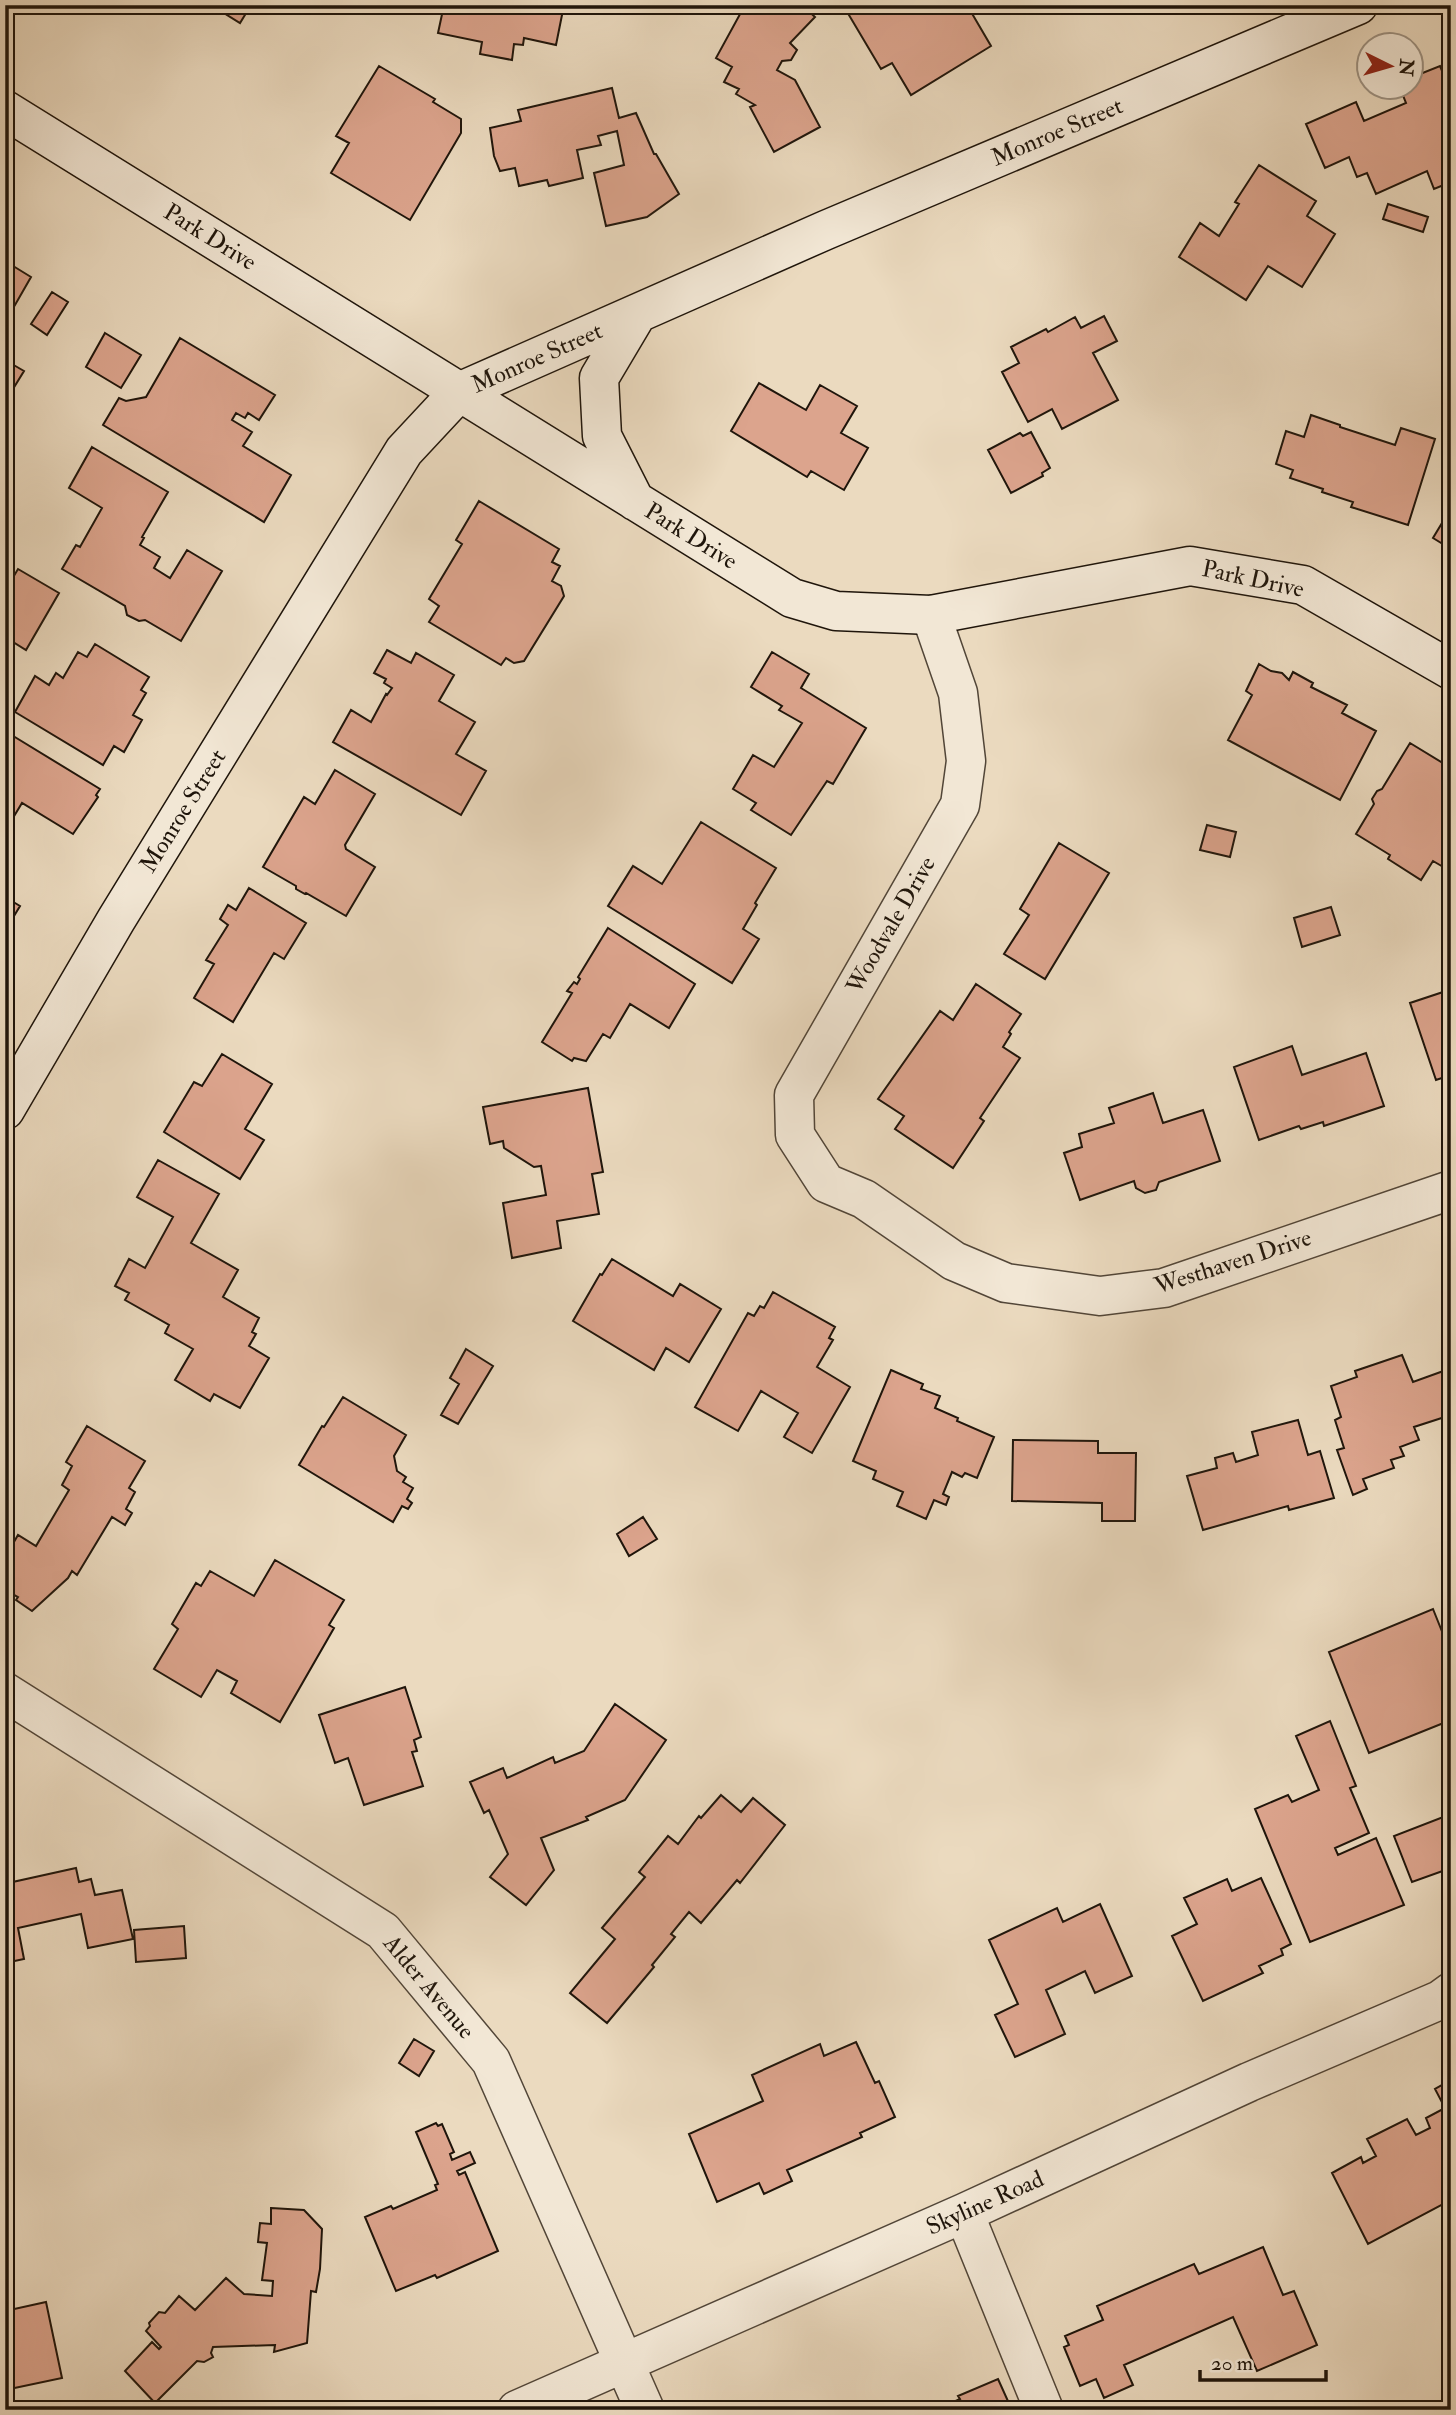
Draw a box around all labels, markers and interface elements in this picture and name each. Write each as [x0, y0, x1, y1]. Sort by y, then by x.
north arrow [1354, 32, 1424, 102]
text: N [1393, 57, 1419, 78]
street label: Monroe Street [986, 90, 1128, 174]
street label: Park Drive [158, 196, 262, 278]
street label: Monroe Street [467, 315, 607, 401]
street label: Park Drive [639, 495, 743, 577]
street label: Park Drive [1199, 553, 1307, 605]
street label: Monroe Street [133, 743, 233, 879]
street label: Woodvale Drive [839, 851, 943, 1000]
street label: Westhaven Drive [1150, 1222, 1315, 1302]
street label: Alder Avenue [376, 1928, 482, 2045]
street label: Skyline Road [921, 2163, 1049, 2243]
scale bar [1200, 2338, 1326, 2382]
text: 20 m [1211, 2350, 1253, 2377]

